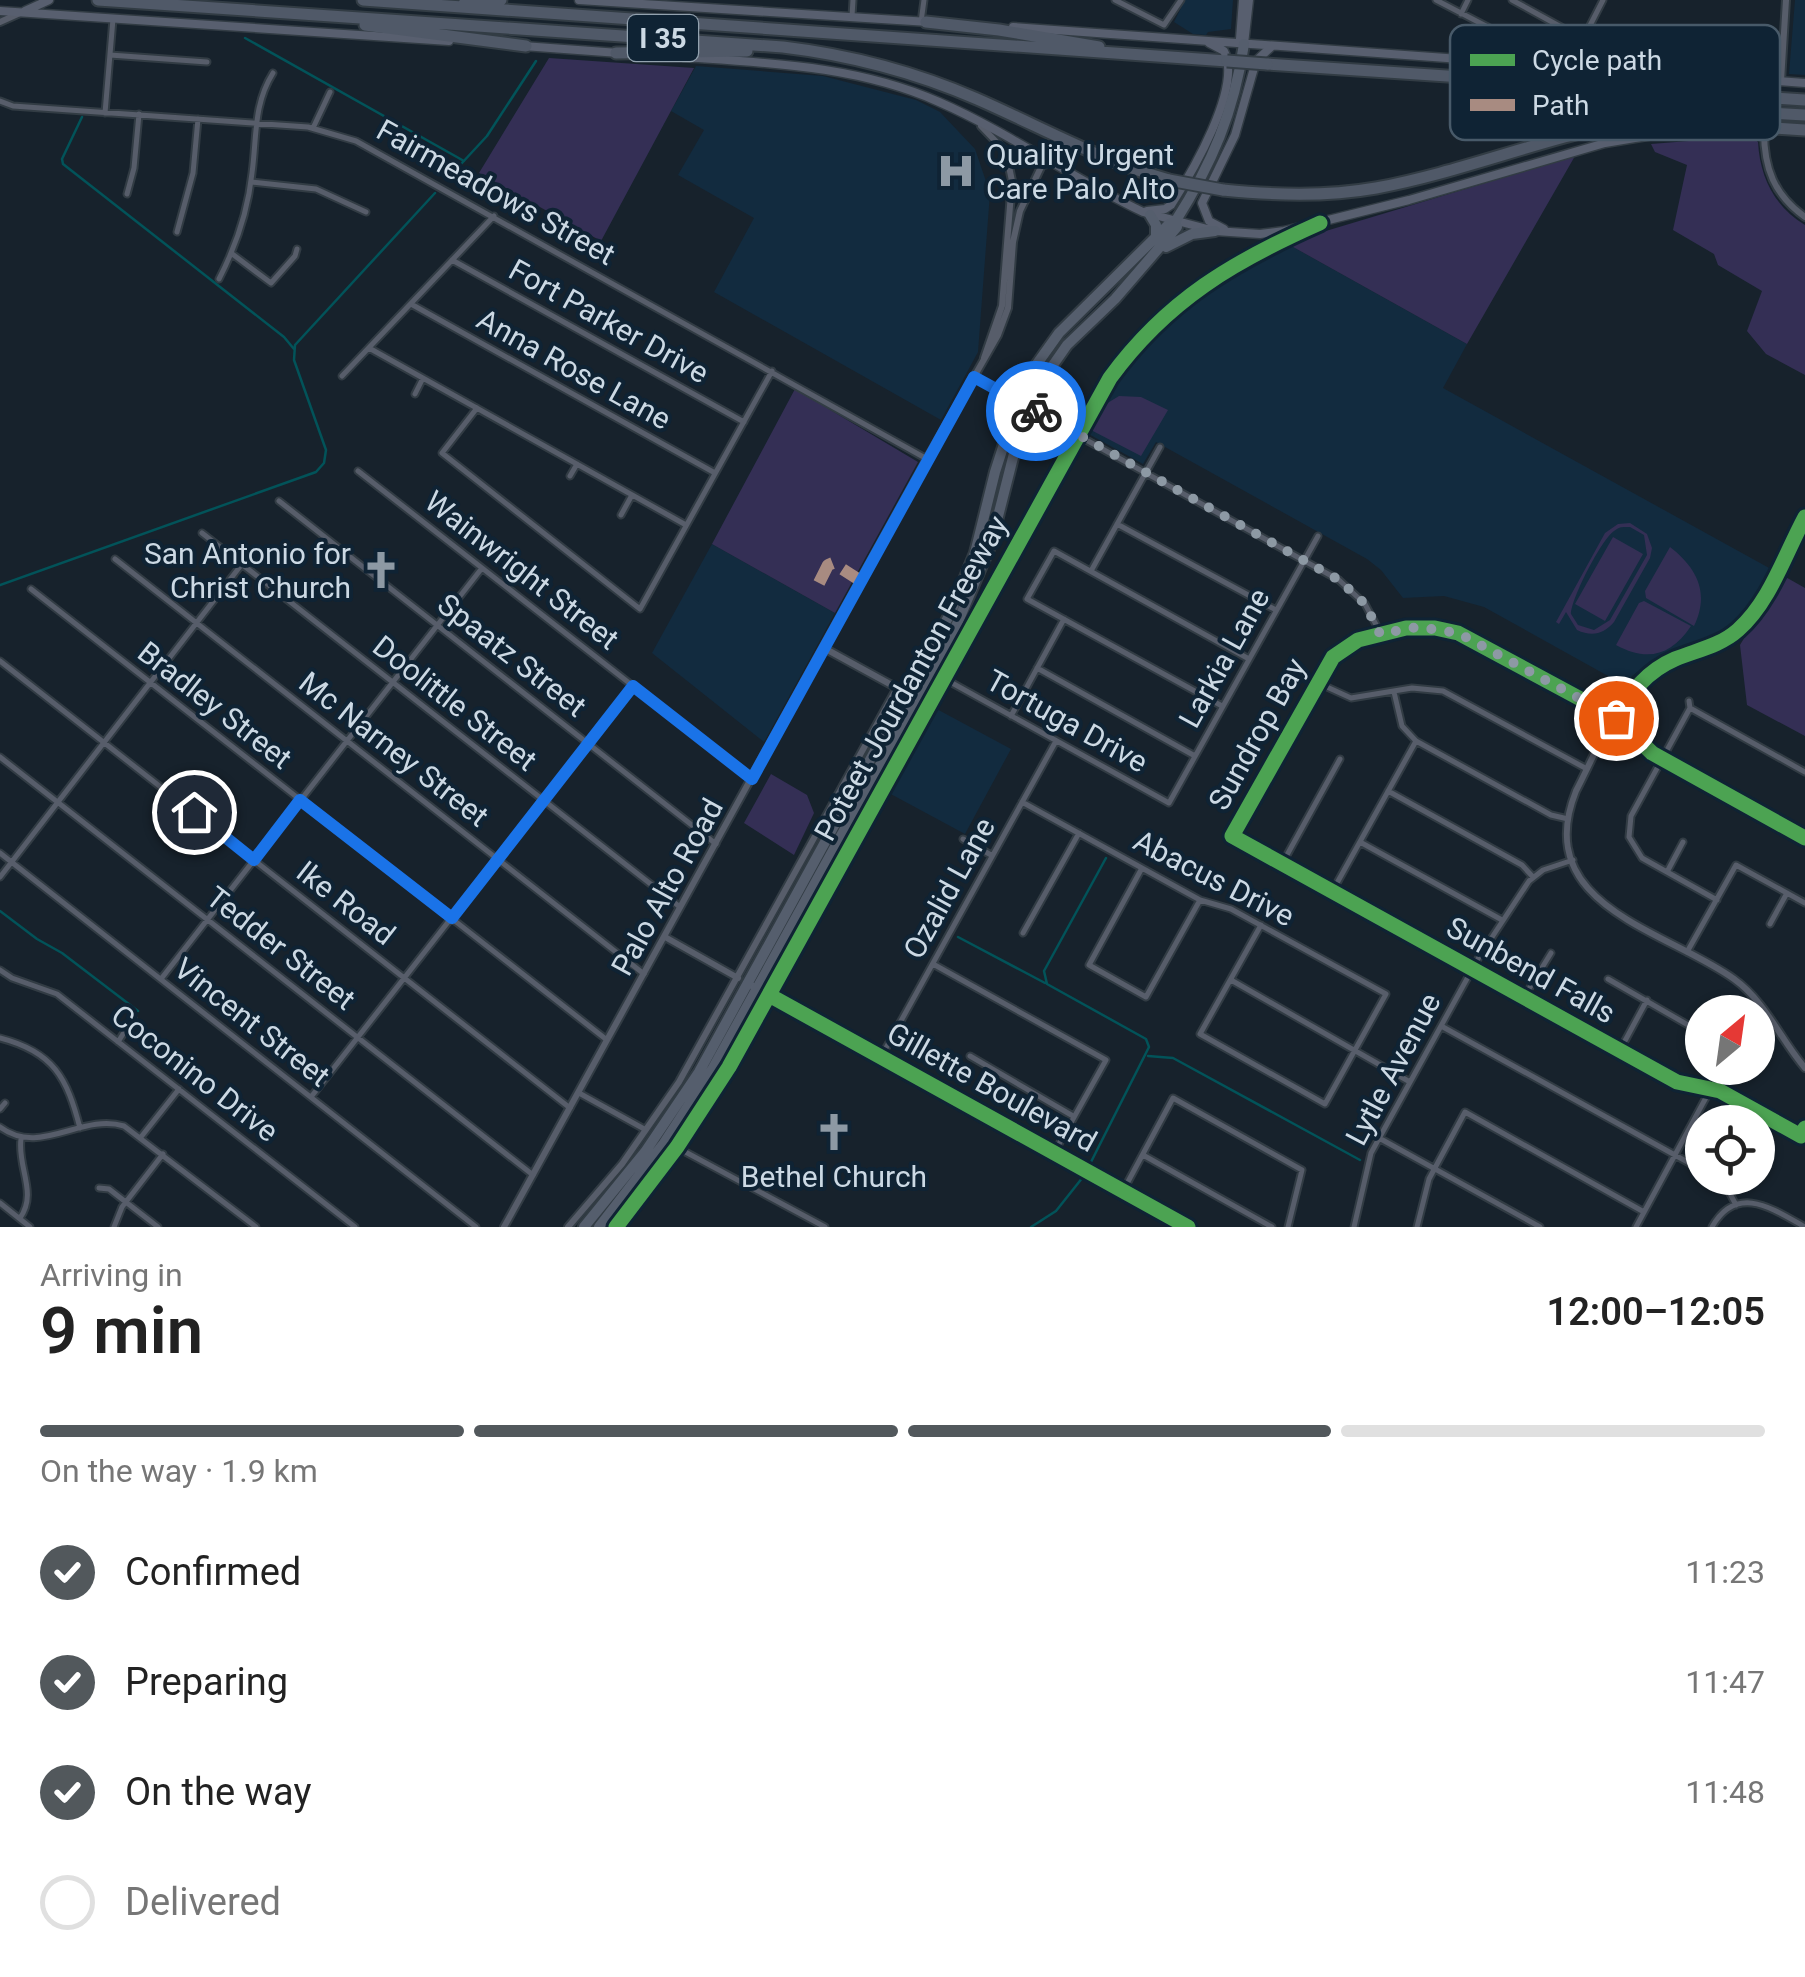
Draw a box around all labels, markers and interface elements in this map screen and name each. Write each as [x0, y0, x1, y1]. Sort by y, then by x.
road number: I 35 [628, 15, 698, 61]
legend [1450, 25, 1780, 140]
text: Cycle path [1532, 44, 1662, 77]
text: Path [1532, 89, 1589, 122]
street label: Fairmeadows Street [371, 112, 621, 272]
place label: Quality Urgent Care Palo Alto [986, 137, 1176, 206]
hospital icon: Quality Urgent Care Palo Alto [935, 150, 977, 192]
street label: Fort Parker Drive [503, 252, 715, 390]
street label: Anna Rose Lane [471, 301, 677, 437]
courier [986, 361, 1086, 461]
icon: bike [1009, 384, 1064, 439]
street label: Wainwright Street [418, 484, 626, 656]
street label: Poteet Jourdanton Freeway [807, 509, 1015, 847]
place label: San Antonio for Christ Church [144, 536, 351, 605]
church icon: San Antonio for Christ Church [360, 549, 402, 591]
street label: Larkia Lane [1171, 582, 1277, 734]
street label: Spaatz Street [431, 586, 593, 724]
street label: Doolittle Street [366, 628, 544, 778]
street label: Bradley Street [131, 634, 299, 776]
street label: Sundrop Bay [1201, 652, 1313, 816]
street label: Tortuga Drive [980, 662, 1154, 780]
street label: Mc Narney Street [292, 664, 496, 834]
pin [1574, 676, 1659, 761]
icon: bag [1589, 691, 1644, 746]
pin [152, 770, 237, 855]
icon: home [167, 785, 222, 840]
street label: Palo Alto Road [604, 792, 730, 982]
street label: Ozalid Lane [896, 811, 1002, 965]
street label: Abacus Drive [1128, 823, 1300, 933]
street label: Ike Road [290, 854, 402, 952]
street label: Tedder Street [200, 879, 362, 1017]
street label: Sunbend Falls [1441, 909, 1621, 1031]
street label: Vincent Street [167, 950, 337, 1094]
street label: Lytle Avenue [1338, 987, 1448, 1151]
north arrow [1685, 995, 1775, 1085]
map controls [1685, 995, 1775, 1195]
street label: Coconino Drive [105, 997, 285, 1149]
street label: Gillette Boulevard [881, 1015, 1103, 1159]
button: locate [1685, 1105, 1775, 1195]
church icon: Bethel Church [813, 1111, 855, 1153]
place label: Bethel Church [741, 1159, 927, 1194]
text: Arriving in [40, 1256, 183, 1294]
text: 12:00–12:05 [1546, 1290, 1765, 1334]
text: 9 min [40, 1293, 203, 1369]
text: On the way · 1.9 km [40, 1452, 318, 1490]
icon: check [40, 1545, 95, 1600]
text: Confirmed [125, 1550, 301, 1594]
text: 11:23 [1685, 1553, 1765, 1591]
icon: check [40, 1655, 95, 1710]
text: Preparing [125, 1660, 288, 1704]
text: 11:47 [1685, 1663, 1765, 1701]
icon: check [40, 1765, 95, 1820]
text: On the way [125, 1770, 311, 1814]
text: 11:48 [1685, 1773, 1765, 1811]
text: Delivered [125, 1880, 281, 1924]

